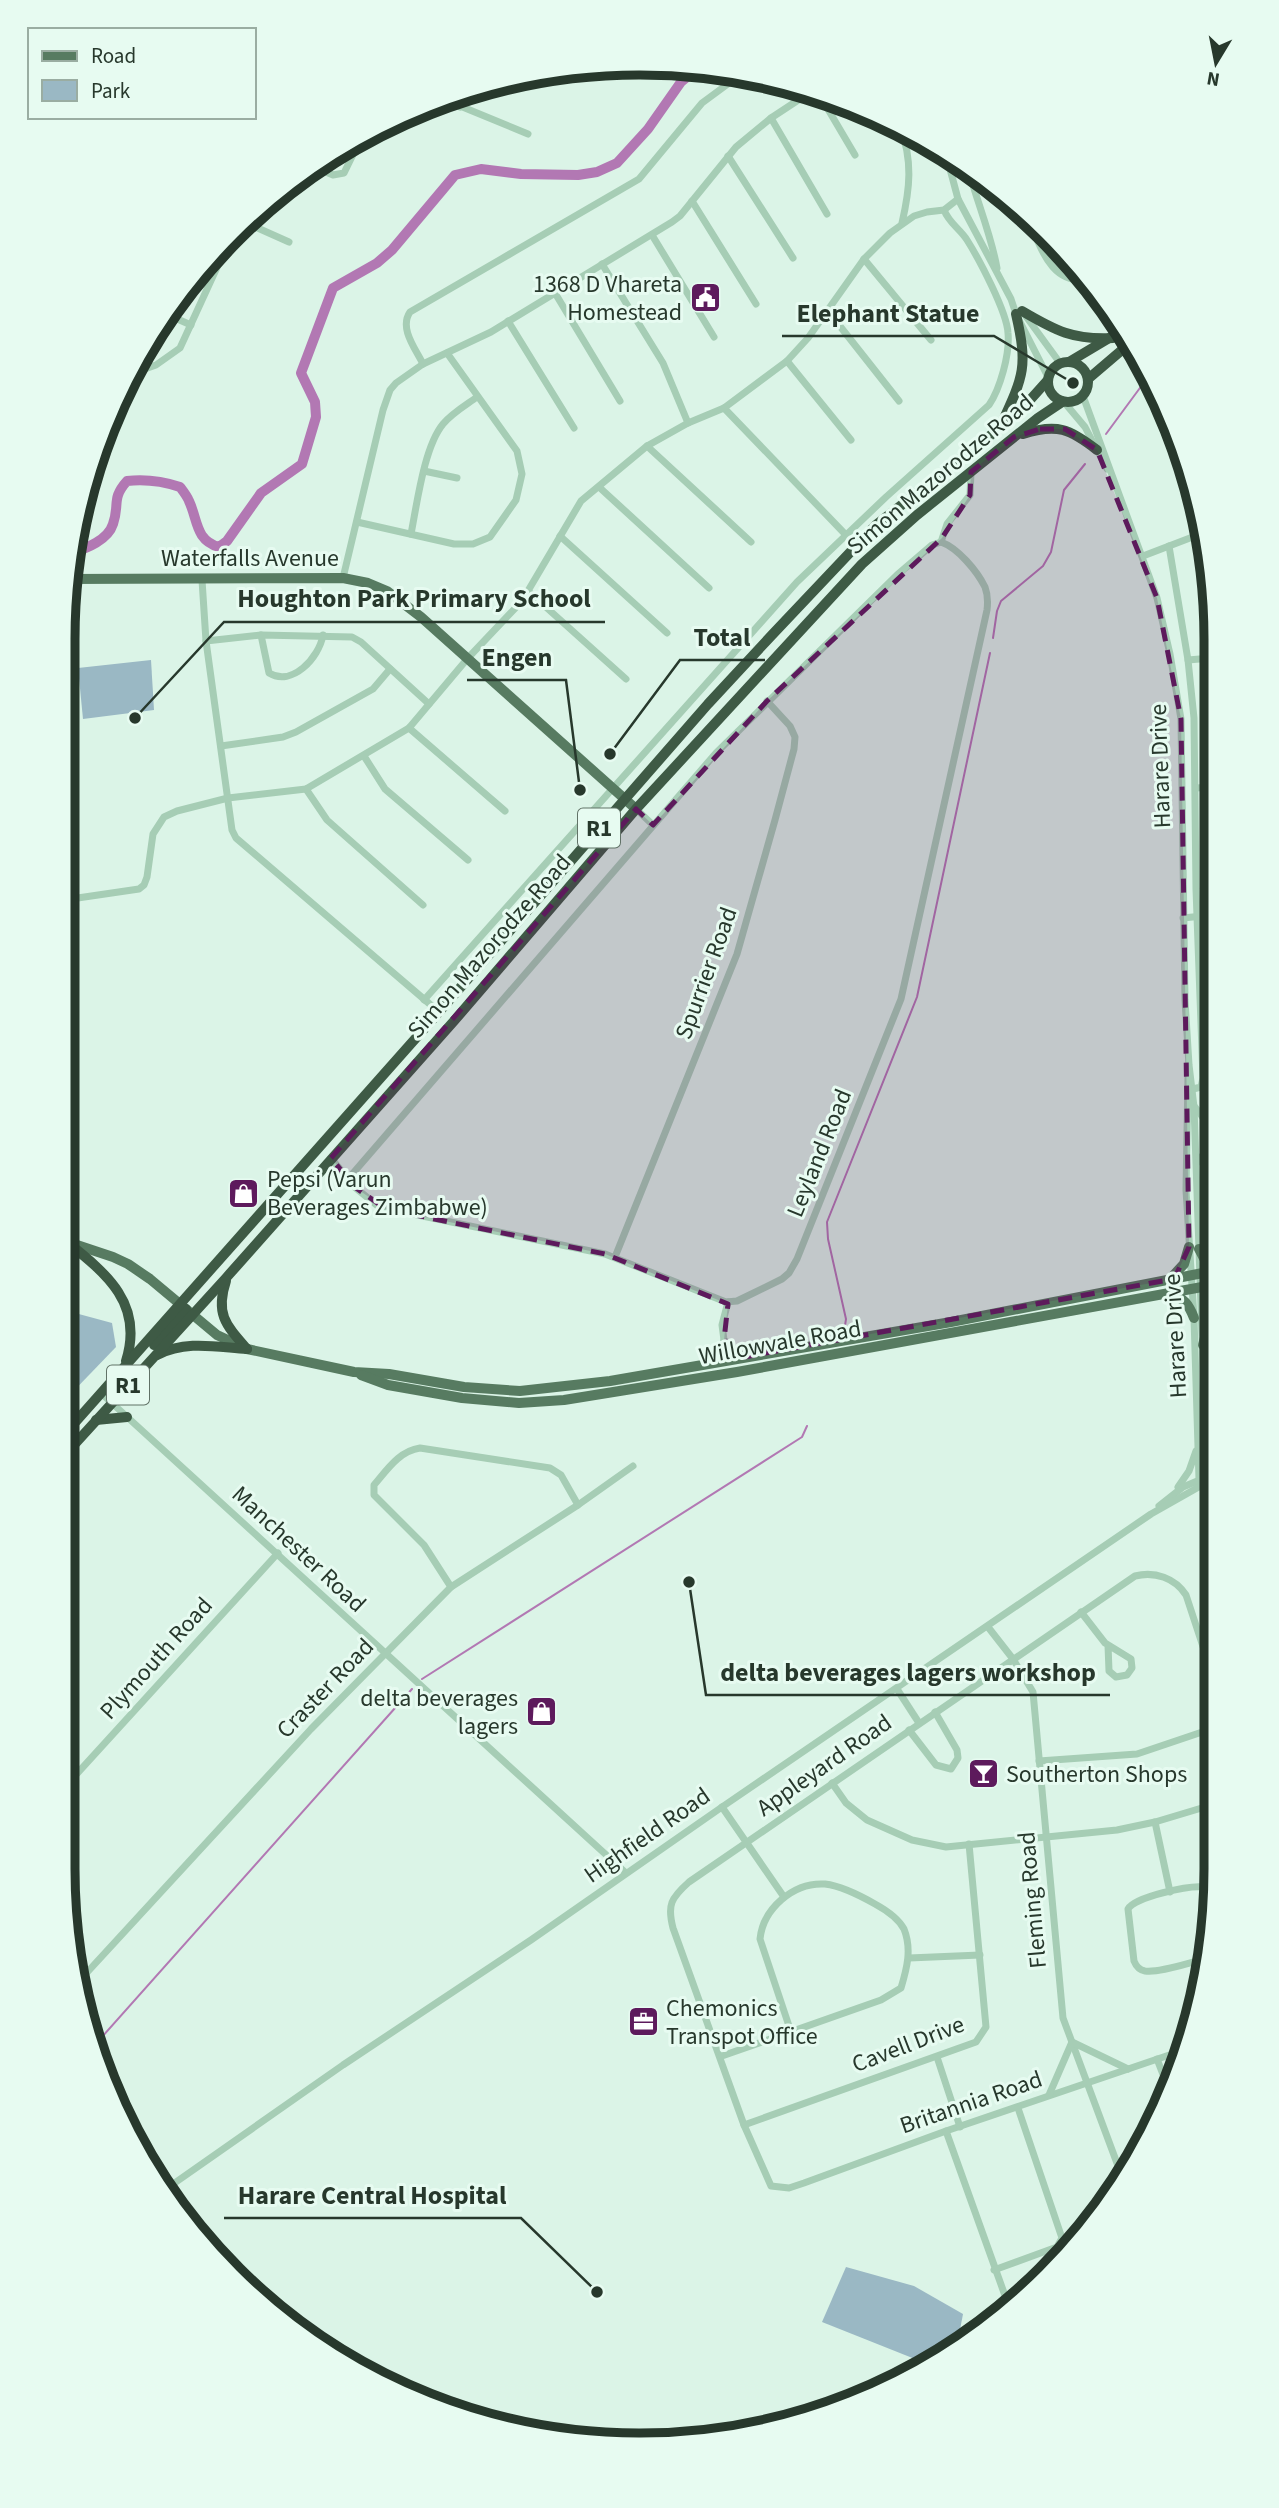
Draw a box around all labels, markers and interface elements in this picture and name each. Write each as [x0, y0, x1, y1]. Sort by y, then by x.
legend [28, 28, 256, 119]
north arrow [1181, 28, 1251, 98]
text: Road [91, 41, 136, 71]
text: N [1205, 64, 1222, 93]
text: Park [91, 76, 131, 106]
place label: 1368 D Vhareta Homestead [533, 267, 682, 330]
public building icon: 1368 D Vhareta Homestead [688, 281, 722, 315]
callout: Elephant Statue [782, 289, 994, 336]
text: Elephant Statue [796, 295, 980, 332]
street label: Simon Mazorodze Road [839, 386, 1041, 563]
street label: Waterfalls Avenue [161, 541, 339, 576]
callout: Houghton Park Primary School [224, 575, 605, 622]
text: Houghton Park Primary School [237, 580, 591, 617]
callout: Total [680, 613, 765, 660]
text: Total [694, 619, 751, 656]
callout: Engen [467, 633, 566, 680]
text: Engen [482, 639, 552, 676]
street label: Harare Drive [1141, 703, 1180, 829]
road number: R1 [578, 808, 620, 848]
street label: Simon Mazorodze Road [399, 846, 580, 1046]
street label: Spurrier Road [666, 902, 747, 1044]
street label: Leyland Road [778, 1084, 861, 1223]
place label: Pepsi (Varun Beverages Zimbabwe) [267, 1162, 488, 1225]
shop icon: Pepsi (Varun Beverages Zimbabwe) [227, 1176, 261, 1210]
street label: Harare Drive [1155, 1273, 1196, 1399]
street label: Willowvale Road [696, 1311, 864, 1374]
road number: R1 [107, 1366, 149, 1404]
street label: Manchester Road [224, 1478, 374, 1621]
street label: Plymouth Road [92, 1589, 221, 1727]
street label: Craster Road [268, 1630, 382, 1746]
callout: delta beverages lagers workshop [706, 1648, 1110, 1695]
text: delta beverages lagers workshop [720, 1654, 1096, 1691]
place label: delta beverages lagers [360, 1681, 518, 1744]
shop icon: delta beverages lagers [524, 1695, 558, 1729]
street label: Appleyard Road [749, 1706, 899, 1825]
bar icon: Southerton Shops [966, 1757, 1000, 1791]
place label: Southerton Shops [1006, 1757, 1187, 1792]
street label: Highfield Road [577, 1779, 718, 1892]
street label: Fleming Road [1009, 1830, 1056, 1970]
place label: Chemonics Transpot Office [666, 1991, 818, 2054]
office icon: Chemonics Transpot Office [626, 2005, 660, 2039]
street label: Cavell Drive [847, 2007, 969, 2082]
street label: Britannia Road [895, 2062, 1047, 2143]
callout: Harare Central Hospital [224, 2171, 521, 2218]
text: Harare Central Hospital [238, 2177, 507, 2214]

